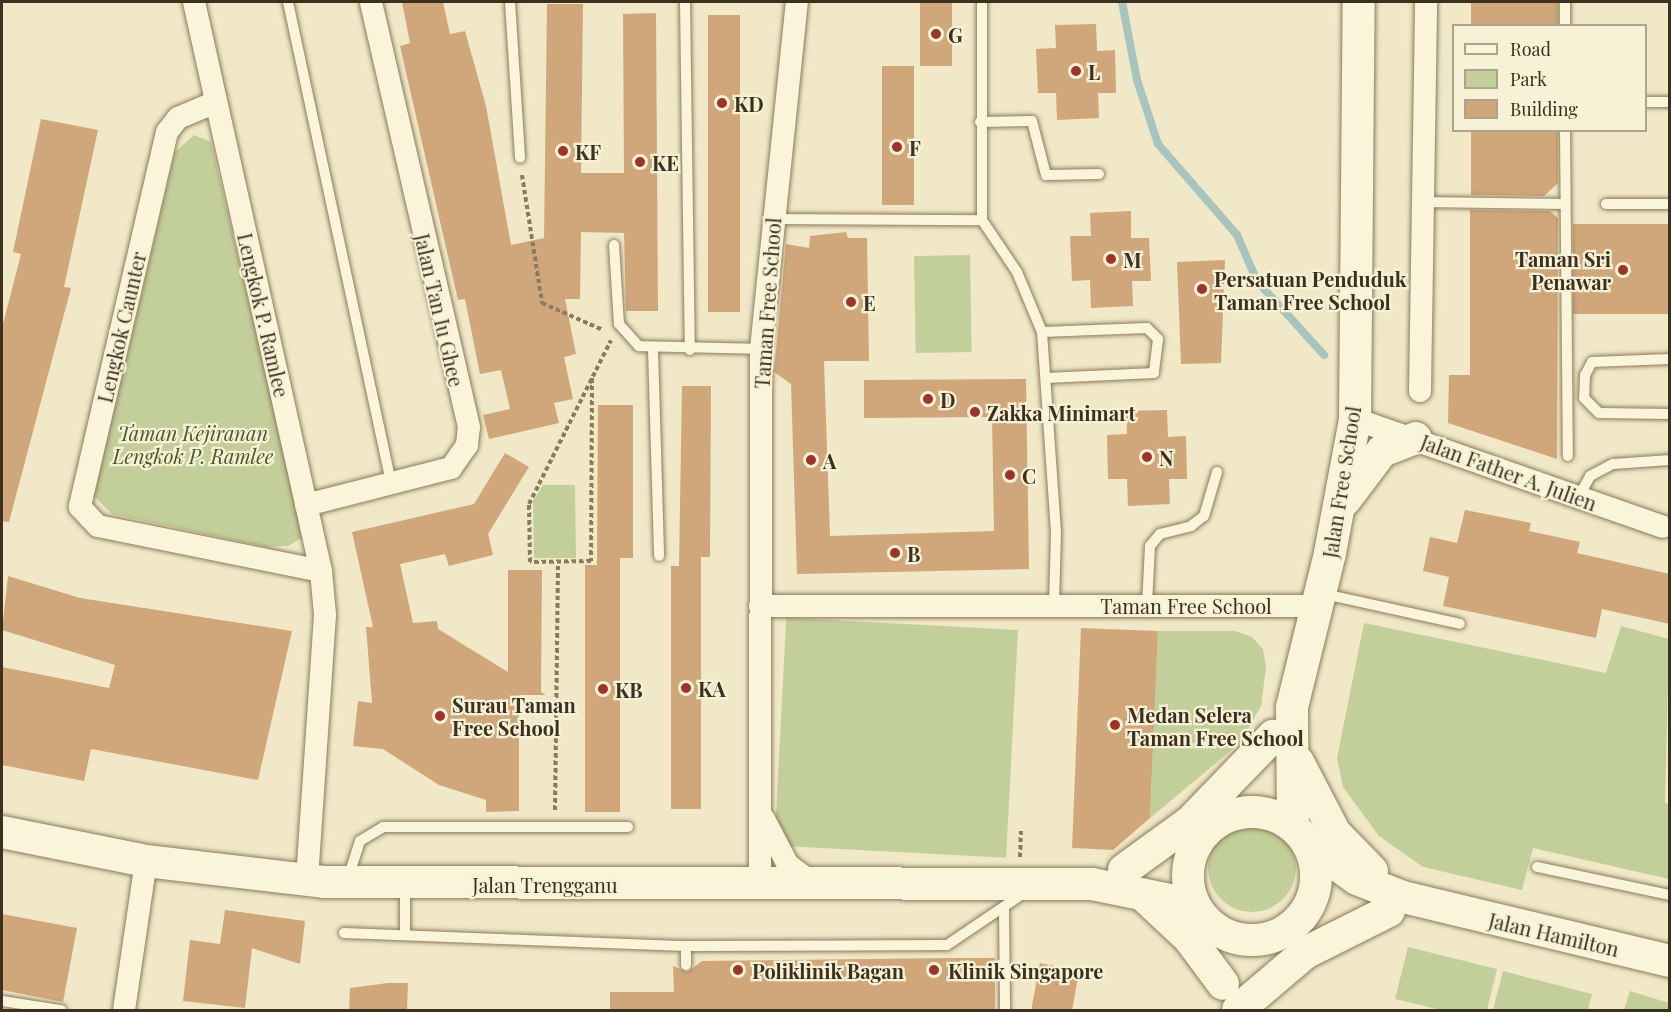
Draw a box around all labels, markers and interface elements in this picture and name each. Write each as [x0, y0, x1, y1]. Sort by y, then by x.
place label: G [948, 22, 963, 46]
legend [1452, 24, 1647, 132]
marker: G [929, 27, 943, 41]
text: Road [1510, 37, 1551, 61]
place label: L [1088, 59, 1100, 83]
marker: L [1069, 64, 1083, 78]
text: Park [1510, 67, 1547, 91]
place label: KD [734, 91, 764, 115]
marker: KD [715, 96, 729, 110]
text: Building [1510, 97, 1578, 121]
place label: F [909, 135, 921, 159]
place label: KF [575, 139, 601, 163]
marker: F [890, 140, 904, 154]
marker: KF [556, 144, 570, 158]
place label: KE [652, 150, 679, 174]
marker: KE [633, 155, 647, 169]
street label: Taman Free School [749, 217, 785, 389]
street label: Lengkok P. Ramlee [233, 230, 295, 400]
street label: Jalan Tan Iu Ghee [411, 231, 469, 389]
place label: Taman Sri Penawar [1515, 246, 1611, 293]
place label: M [1123, 247, 1142, 271]
street label: Lengkok Caunter [92, 249, 150, 405]
marker: M [1104, 252, 1118, 266]
marker: Taman Sri Penawar [1616, 263, 1630, 277]
place label: Persatuan Penduduk Taman Free School [1214, 266, 1406, 313]
marker: Persatuan Penduduk Taman Free School [1195, 282, 1209, 296]
place label: E [863, 290, 876, 314]
marker: E [844, 295, 858, 309]
place label: D [940, 387, 956, 411]
marker: D [921, 392, 935, 406]
place label: Zakka Minimart [987, 400, 1136, 424]
street label: Jalan Free School [1317, 404, 1365, 560]
marker: Zakka Minimart [968, 405, 982, 419]
park label: Taman Kejiranan Lengkok P. Ramlee [113, 420, 273, 467]
street label: Jalan Father A. Julien [1417, 429, 1601, 515]
place label: N [1159, 445, 1173, 469]
place label: A [823, 448, 836, 472]
marker: N [1140, 450, 1154, 464]
marker: A [804, 453, 818, 467]
place label: C [1022, 463, 1036, 487]
marker: C [1003, 468, 1017, 482]
place label: B [907, 541, 920, 565]
marker: B [888, 546, 902, 560]
street label: Taman Free School [1100, 593, 1272, 617]
place label: KA [698, 676, 726, 700]
place label: KB [615, 677, 643, 701]
marker: KA [679, 681, 693, 695]
marker: KB [596, 682, 610, 696]
place label: Surau Taman Free School [452, 692, 576, 739]
place label: Medan Selera Taman Free School [1127, 702, 1304, 749]
marker: Surau Taman Free School [433, 709, 447, 723]
marker: Medan Selera Taman Free School [1108, 718, 1122, 732]
street label: Jalan Trengganu [472, 872, 618, 896]
street label: Jalan Hamilton [1487, 907, 1621, 961]
place label: Poliklinik Bagan [752, 958, 904, 982]
place label: Klinik Singapore [948, 958, 1104, 982]
marker: Poliklinik Bagan [729, 961, 747, 979]
marker: Klinik Singapore [925, 961, 943, 979]

